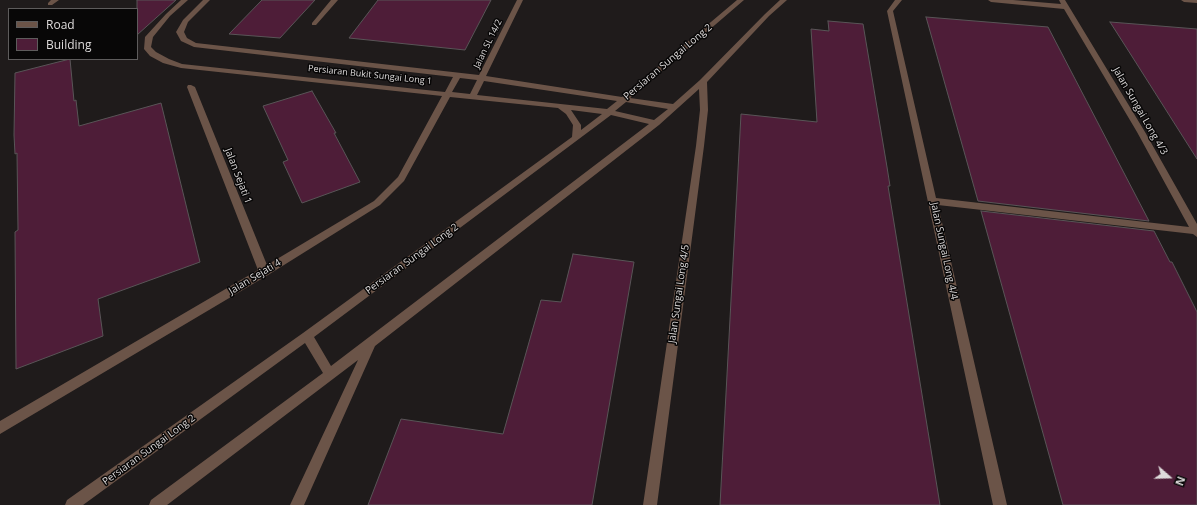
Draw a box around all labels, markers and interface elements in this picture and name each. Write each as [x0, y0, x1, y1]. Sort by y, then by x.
legend [8, 8, 138, 60]
text: Road [46, 16, 75, 33]
street label: Jalan SL 14/2 [471, 18, 505, 70]
street label: Persiaran Sungai Long 2 [621, 21, 715, 103]
text: Building [46, 36, 91, 53]
street label: Persiaran Bukit Sungai Long 1 [307, 63, 433, 87]
street label: Jalan Sungai Long 4/3 [1110, 65, 1170, 157]
street label: Jalan Sejati 1 [222, 146, 254, 206]
street label: Jalan Sungai Long 4/4 [928, 201, 960, 301]
street label: Persiaran Sungai Long 2 [363, 221, 461, 297]
street label: Jalan Sungai Long 4/5 [666, 244, 692, 344]
street label: Jalan Sejati 4 [227, 257, 283, 297]
street label: Persiaran Sungai Long 2 [100, 412, 198, 488]
north arrow [1149, 457, 1189, 497]
text: N [1172, 474, 1189, 488]

